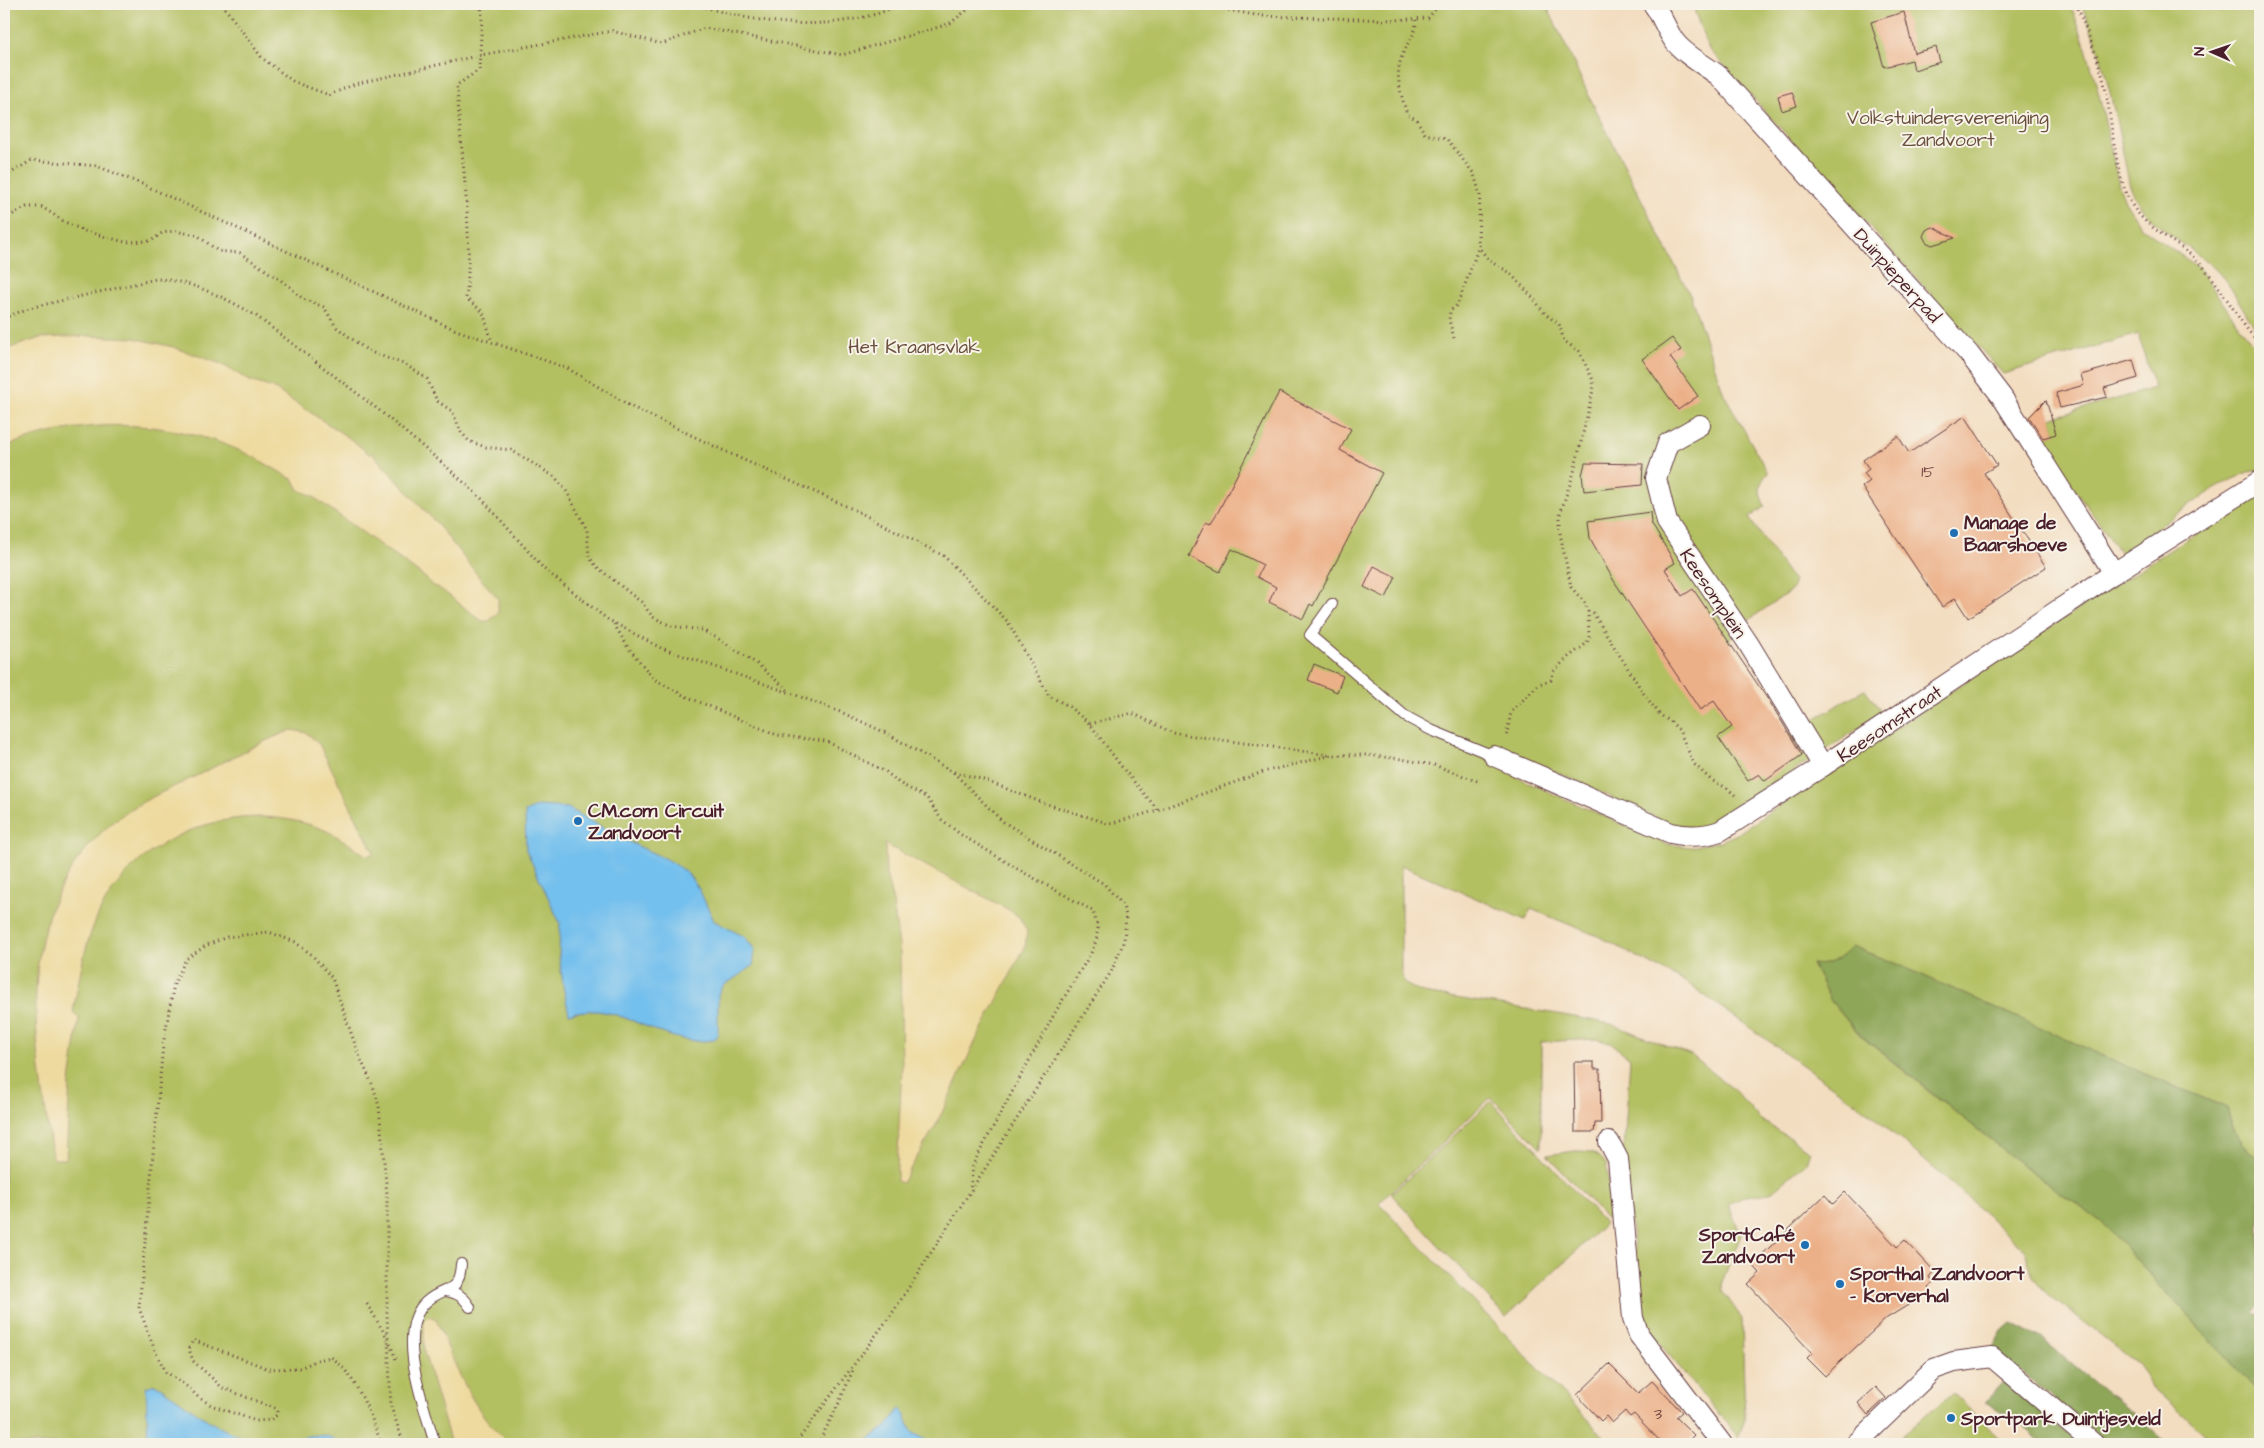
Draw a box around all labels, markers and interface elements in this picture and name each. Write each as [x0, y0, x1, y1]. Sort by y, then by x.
north arrow [2186, 28, 2236, 78]
text: N [2190, 47, 2210, 56]
park label: Volkstuindersvereniging Zandvoort [1847, 105, 2049, 154]
street label: Duinpieperpad [1847, 223, 1947, 330]
park label: Het Kraansvlak [848, 334, 980, 361]
house number: 15 [1921, 461, 1935, 483]
place label: Manage de Baarshoeve [1964, 510, 2068, 559]
marker: Manage de Baarshoeve [1948, 527, 1960, 539]
street label: Keesomplein [1673, 543, 1753, 644]
street label: Keesomstraat [1832, 679, 1948, 769]
place label: CM.com Circuit Zandvoort [588, 798, 724, 847]
marker: CM.com Circuit Zandvoort [572, 815, 584, 827]
place label: SportCafé Zandvoort [1698, 1222, 1796, 1271]
marker: SportCafé Zandvoort [1799, 1239, 1811, 1251]
place label: Sporthal Zandvoort - Korverhal [1849, 1261, 2025, 1310]
marker: Sporthal Zandvoort - Korverhal [1834, 1278, 1846, 1290]
house number: 3 [1654, 1403, 1662, 1425]
place label: Sportpark Duintjesveld [1960, 1406, 2161, 1433]
marker: Sportpark Duintjesveld [1945, 1412, 1957, 1424]

